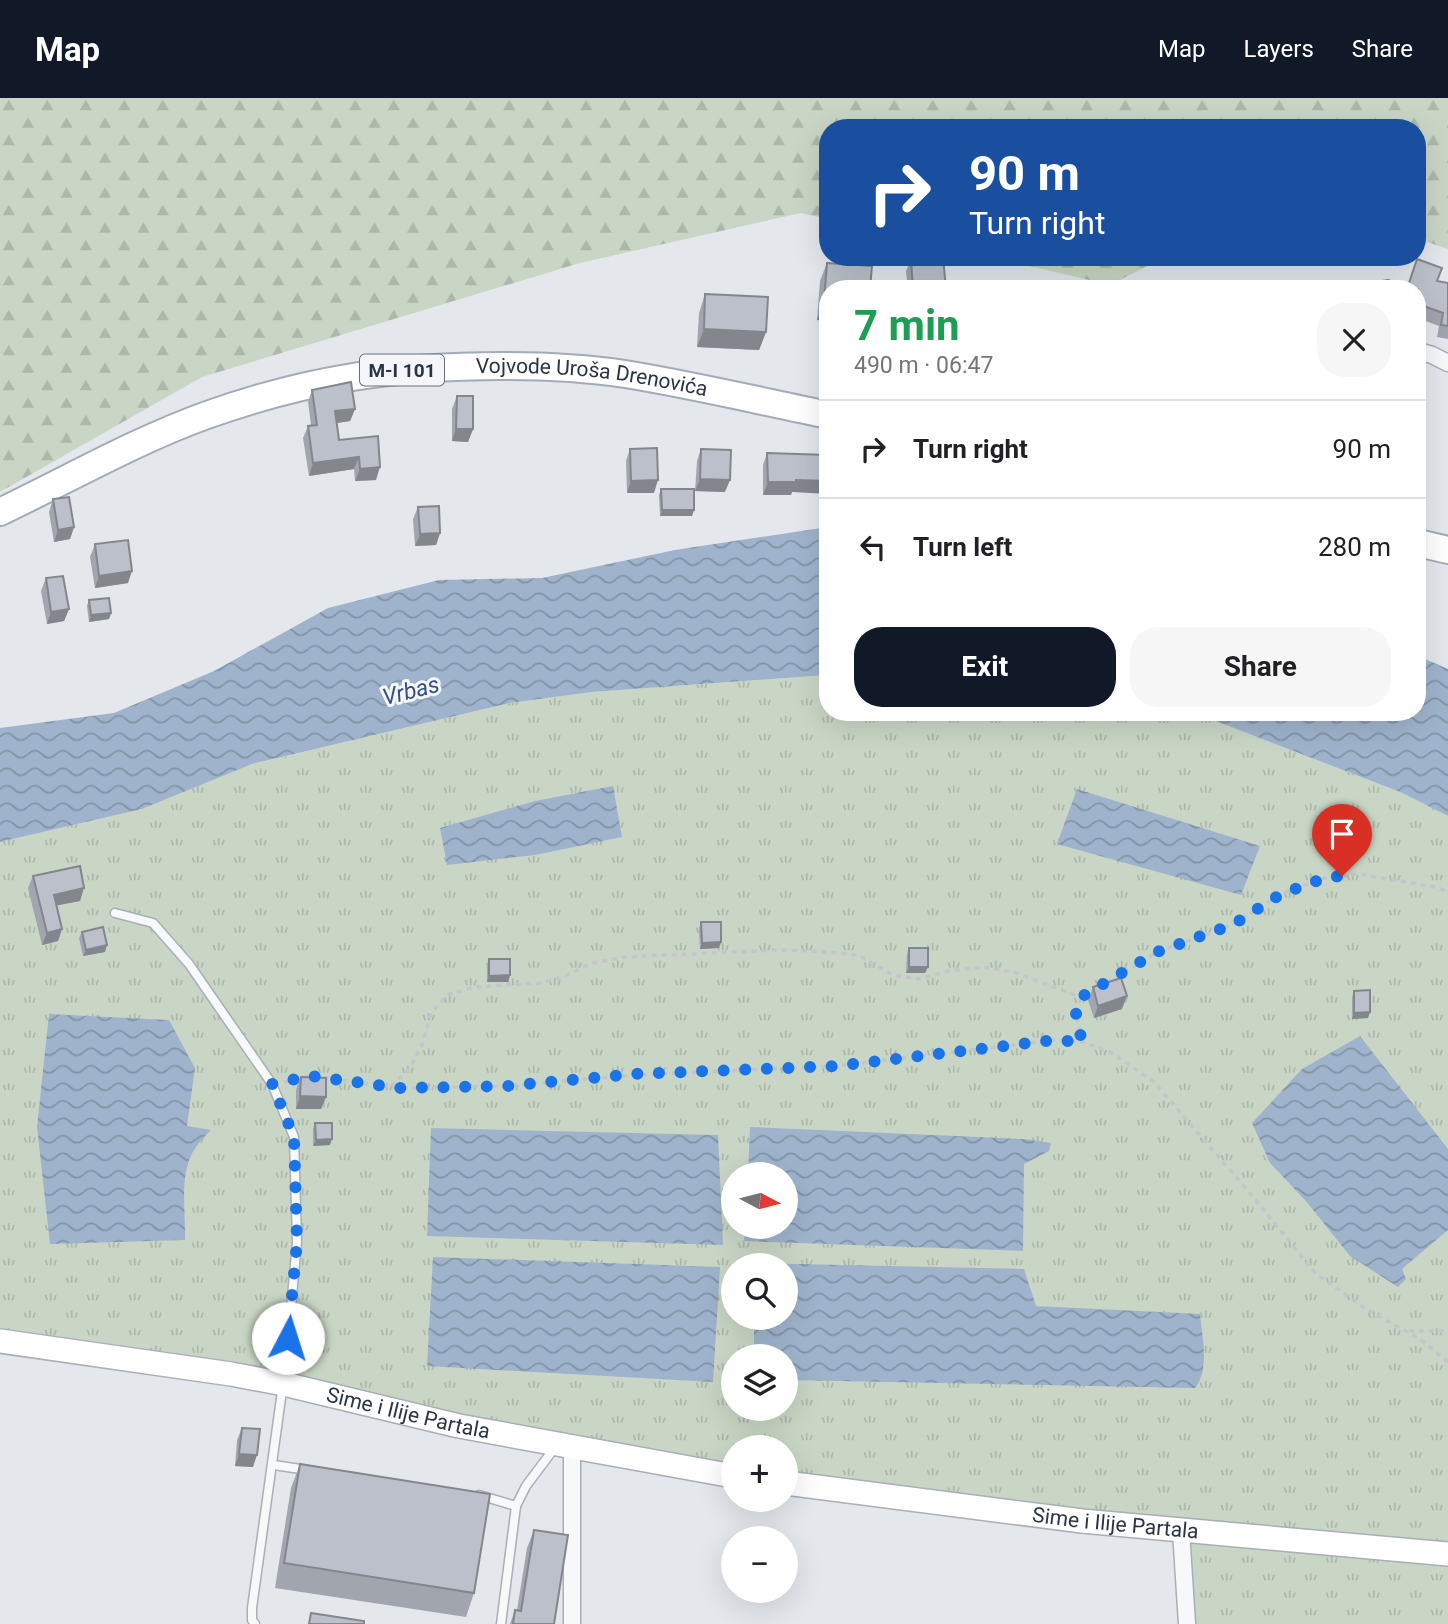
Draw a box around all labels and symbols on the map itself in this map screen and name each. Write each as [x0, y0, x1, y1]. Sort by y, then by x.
road number: M-I 101 [360, 354, 444, 386]
street label: Vojvode Uroša Drenovića [476, 354, 710, 401]
water label: Vrbas [380, 671, 442, 711]
pin [1312, 804, 1372, 876]
north arrow [721, 1162, 798, 1239]
position arrow [251, 1301, 325, 1375]
street label: Sime i Ilije Partala [324, 1383, 492, 1443]
street label: Sime i Ilije Partala [1031, 1503, 1200, 1543]

